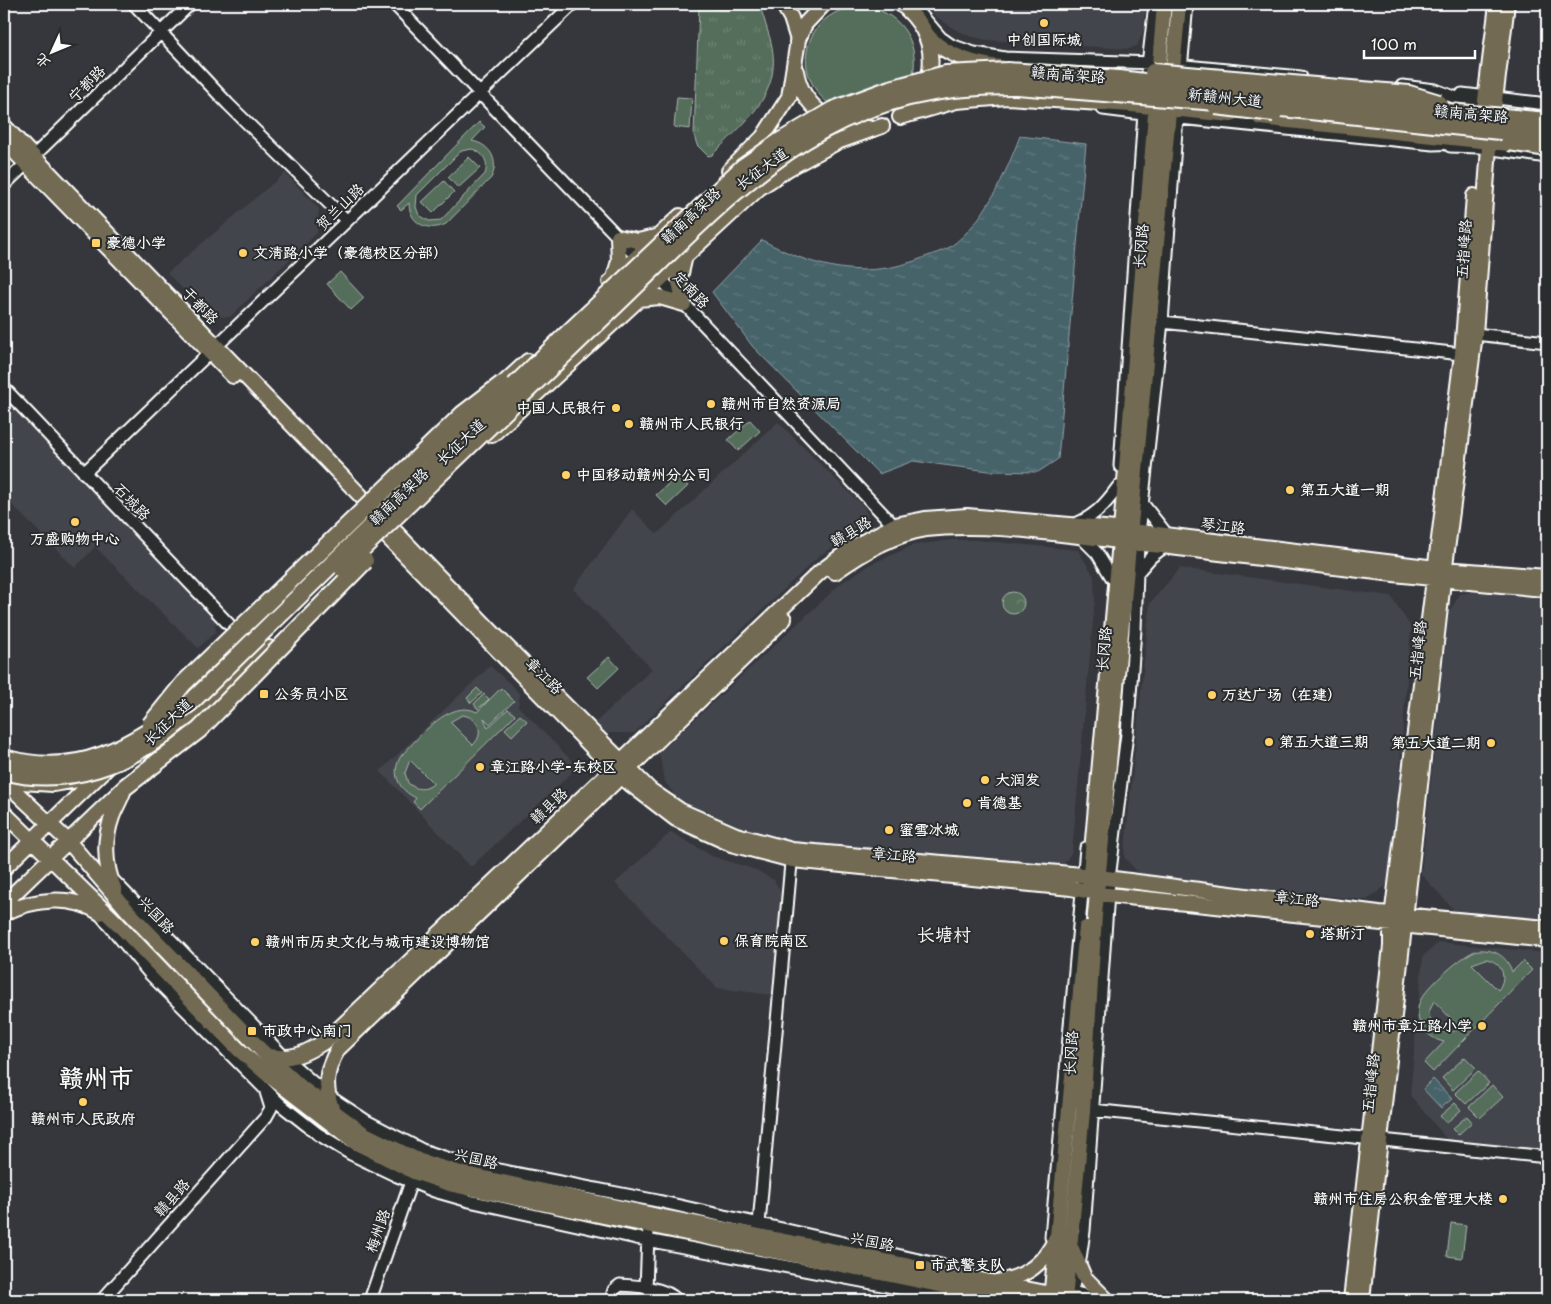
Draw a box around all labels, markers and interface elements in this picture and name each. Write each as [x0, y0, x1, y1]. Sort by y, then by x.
marker: 中创国际城 [1038, 17, 1050, 29]
place label: 中创国际城 [1006, 27, 1082, 50]
north arrow [28, 28, 78, 78]
scale bar [1364, 28, 1475, 60]
text: 100 m [1371, 32, 1417, 55]
text: 北 [30, 49, 55, 74]
street label: 宁都路 [62, 59, 110, 107]
street label: 赣南高架路 [1030, 59, 1106, 88]
street label: 新赣州大道 [1187, 81, 1264, 112]
street label: 赣南高架路 [1433, 98, 1509, 127]
street label: 长征大道 [730, 141, 792, 195]
street label: 贺兰山路 [309, 177, 369, 235]
street label: 赣南高架路 [655, 181, 725, 249]
street label: 五指峰路 [1449, 218, 1476, 280]
street label: 长冈路 [1126, 222, 1153, 269]
place label: 豪德小学 [106, 230, 166, 253]
marker: 豪德小学 [90, 237, 102, 249]
place label: 文清路小学（豪德校区分部） [253, 240, 448, 263]
marker: 文清路小学（豪德校区分部） [237, 247, 249, 259]
street label: 定南路 [668, 265, 716, 313]
street label: 于都路 [177, 281, 225, 329]
place label: 赣州市自然资源局 [721, 391, 841, 414]
place label: 中国人民银行 [516, 395, 606, 418]
marker: 赣州市自然资源局 [705, 398, 717, 410]
marker: 中国人民银行 [610, 402, 622, 414]
place label: 赣州市人民银行 [639, 411, 744, 434]
street label: 长征大道 [430, 412, 490, 470]
marker: 赣州市人民银行 [623, 418, 635, 430]
street label: 赣南高架路 [363, 462, 433, 530]
place label: 中国移动赣州分公司 [576, 462, 711, 485]
marker: 中国移动赣州分公司 [560, 469, 572, 481]
street label: 石城路 [109, 477, 157, 525]
place label: 第五大道一期 [1300, 477, 1390, 500]
marker: 第五大道一期 [1284, 484, 1296, 496]
street label: 赣县路 [825, 509, 875, 552]
street label: 琴江路 [1199, 510, 1247, 539]
marker: 万盛购物中心 [69, 516, 81, 528]
place label: 万盛购物中心 [30, 526, 120, 549]
street label: 五指峰路 [1402, 619, 1431, 681]
street label: 长冈路 [1089, 625, 1116, 672]
street label: 章江路 [521, 651, 569, 699]
place label: 公务员小区 [274, 681, 349, 704]
place label: 万达广场（在建） [1222, 682, 1342, 705]
marker: 公务员小区 [258, 688, 270, 700]
marker: 万达广场（在建） [1206, 689, 1218, 701]
street label: 长征大道 [137, 692, 197, 750]
place label: 第五大道三期 [1279, 729, 1369, 752]
place label: 第五大道二期 [1391, 730, 1481, 753]
marker: 第五大道三期 [1263, 736, 1275, 748]
marker: 第五大道二期 [1485, 737, 1497, 749]
place label: 章江路小学-东校区 [490, 754, 617, 777]
marker: 章江路小学-东校区 [474, 761, 486, 773]
place label: 大润发 [995, 767, 1040, 790]
marker: 大润发 [979, 774, 991, 786]
street label: 赣县路 [524, 781, 572, 829]
place label: 肯德基 [977, 790, 1022, 813]
marker: 肯德基 [961, 797, 973, 809]
place label: 蜜雪冰城 [899, 817, 959, 840]
marker: 蜜雪冰城 [883, 824, 895, 836]
street label: 章江路 [871, 840, 918, 867]
street label: 章江路 [1274, 884, 1321, 911]
street label: 兴国路 [133, 890, 181, 938]
district label: 长塘村 [917, 920, 971, 947]
place label: 塔斯汀 [1320, 921, 1365, 944]
place label: 保育院南区 [734, 928, 809, 951]
marker: 塔斯汀 [1304, 928, 1316, 940]
place label: 赣州市历史文化与城市建设博物馆 [265, 929, 490, 952]
marker: 保育院南区 [718, 935, 730, 947]
marker: 赣州市历史文化与城市建设博物馆 [249, 936, 261, 948]
place label: 赣州市章江路小学 [1352, 1013, 1472, 1036]
place label: 市政中心南门 [262, 1018, 352, 1041]
marker: 赣州市章江路小学 [1476, 1020, 1488, 1032]
marker: 市政中心南门 [246, 1025, 258, 1037]
street label: 长冈路 [1056, 1030, 1083, 1076]
street label: 五指峰路 [1355, 1052, 1384, 1114]
district label: 赣州市 [58, 1058, 134, 1096]
marker: 赣州市人民政府 [77, 1096, 89, 1108]
place label: 赣州市人民政府 [30, 1106, 136, 1129]
street label: 兴国路 [452, 1141, 501, 1174]
street label: 赣县路 [147, 1173, 194, 1221]
place label: 赣州市住房公积金管理大楼 [1313, 1186, 1493, 1209]
marker: 赣州市住房公积金管理大楼 [1497, 1193, 1509, 1205]
street label: 梅州路 [358, 1205, 395, 1256]
street label: 兴国路 [848, 1225, 897, 1256]
place label: 市武警支队 [930, 1252, 1005, 1275]
marker: 市武警支队 [914, 1259, 926, 1271]

